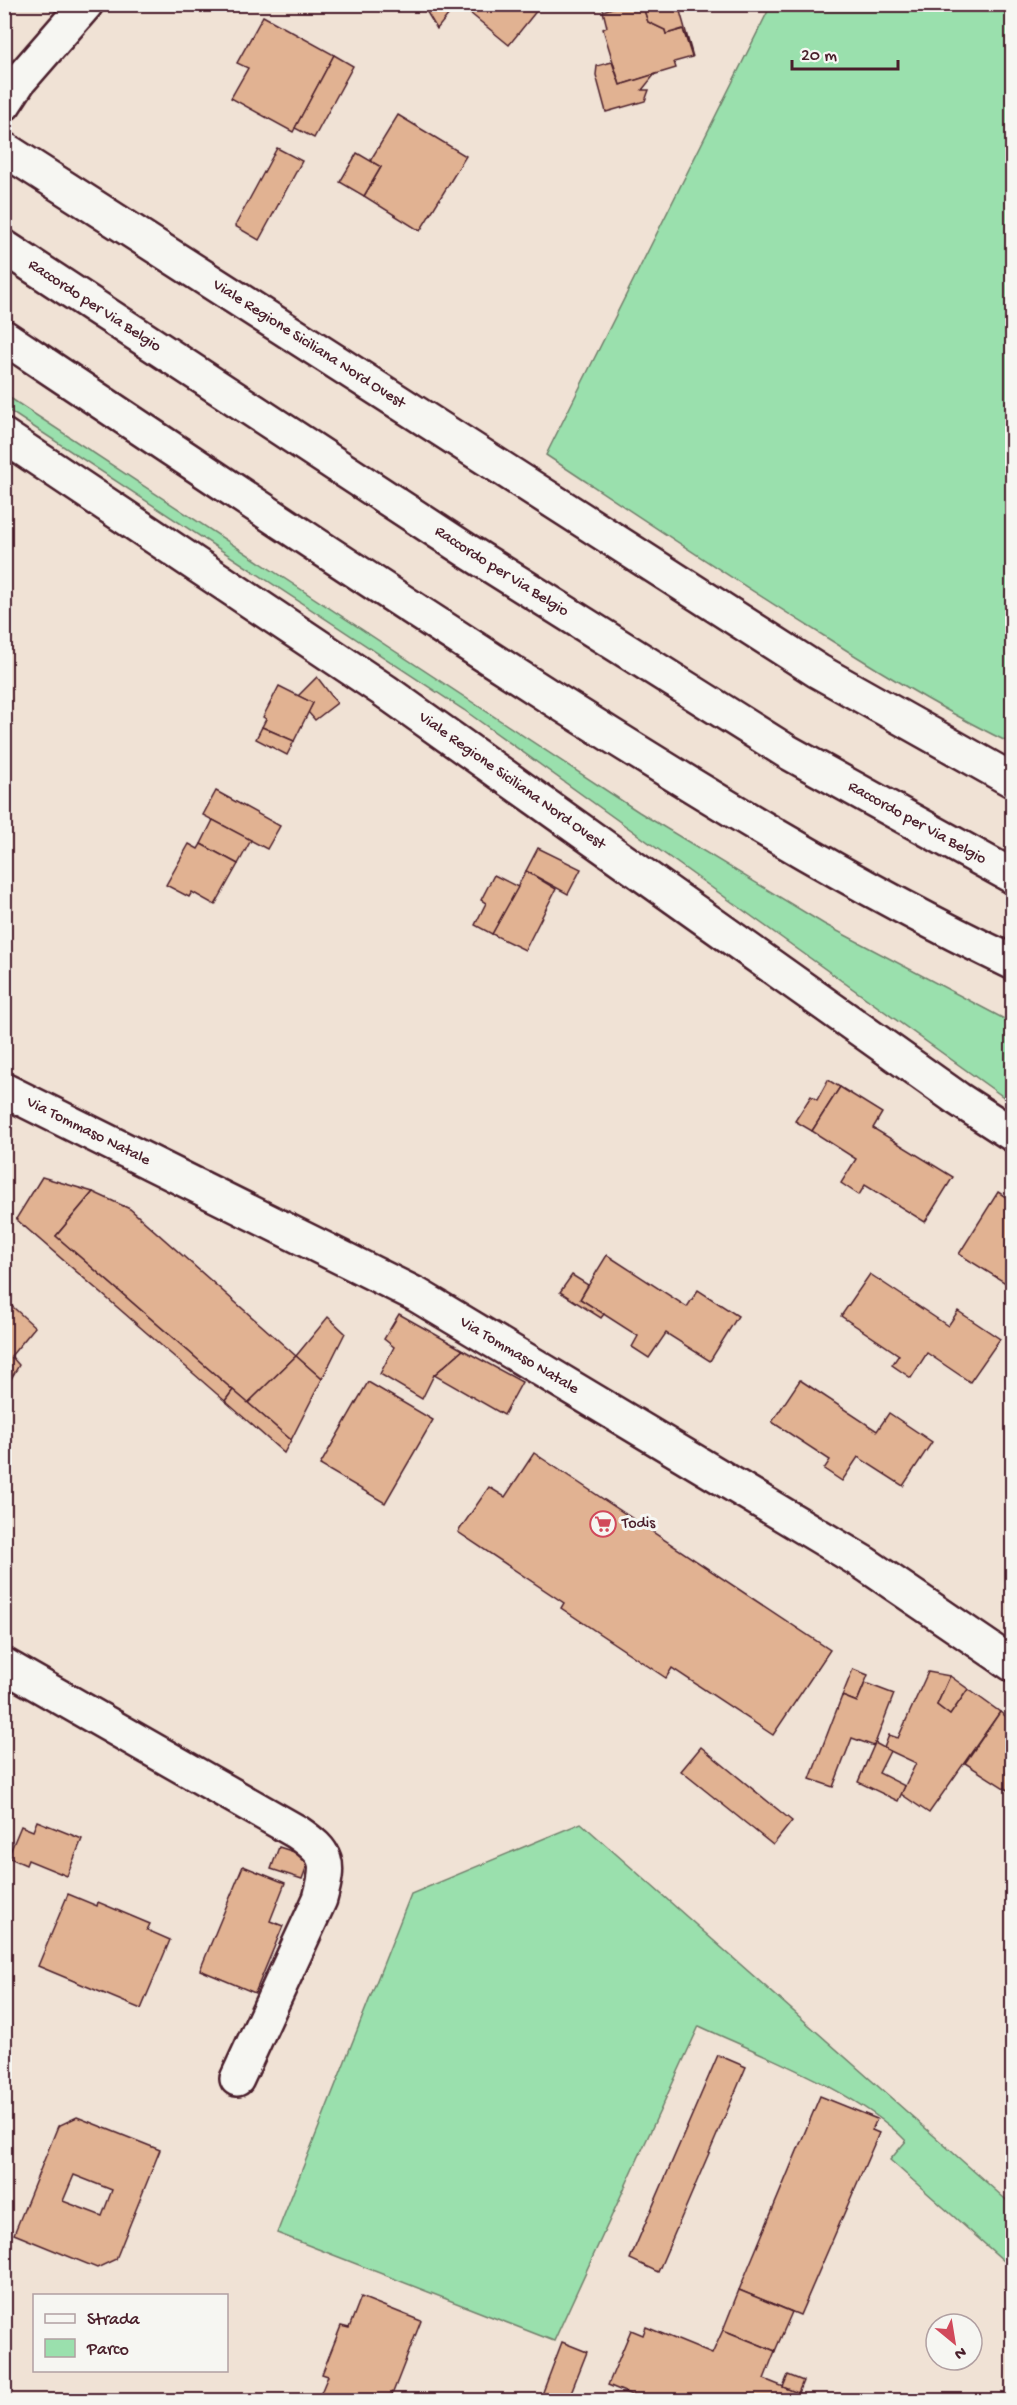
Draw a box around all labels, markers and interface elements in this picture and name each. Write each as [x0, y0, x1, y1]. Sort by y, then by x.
scale bar [792, 33, 898, 71]
text: 20 m [801, 46, 837, 67]
street label: Raccordo per Via Belgio [24, 256, 164, 357]
street label: Viale Regione Siciliana Nord Ovest [208, 275, 410, 414]
street label: Raccordo per Via Belgio [431, 522, 572, 621]
street label: Viale Regione Siciliana Nord Ovest [414, 708, 610, 855]
street label: Raccordo per Via Belgio [844, 778, 989, 869]
street label: Via Tommaso Natale [22, 1093, 154, 1171]
street label: Via Tommaso Natale [455, 1313, 583, 1400]
supermarket icon: Todis [588, 1509, 618, 1539]
place label: Todis [621, 1515, 656, 1534]
legend [33, 2294, 228, 2372]
text: Strada [87, 2310, 141, 2331]
north arrow [924, 2312, 984, 2372]
text: Parco [86, 2340, 129, 2361]
text: N [950, 2341, 969, 2363]

